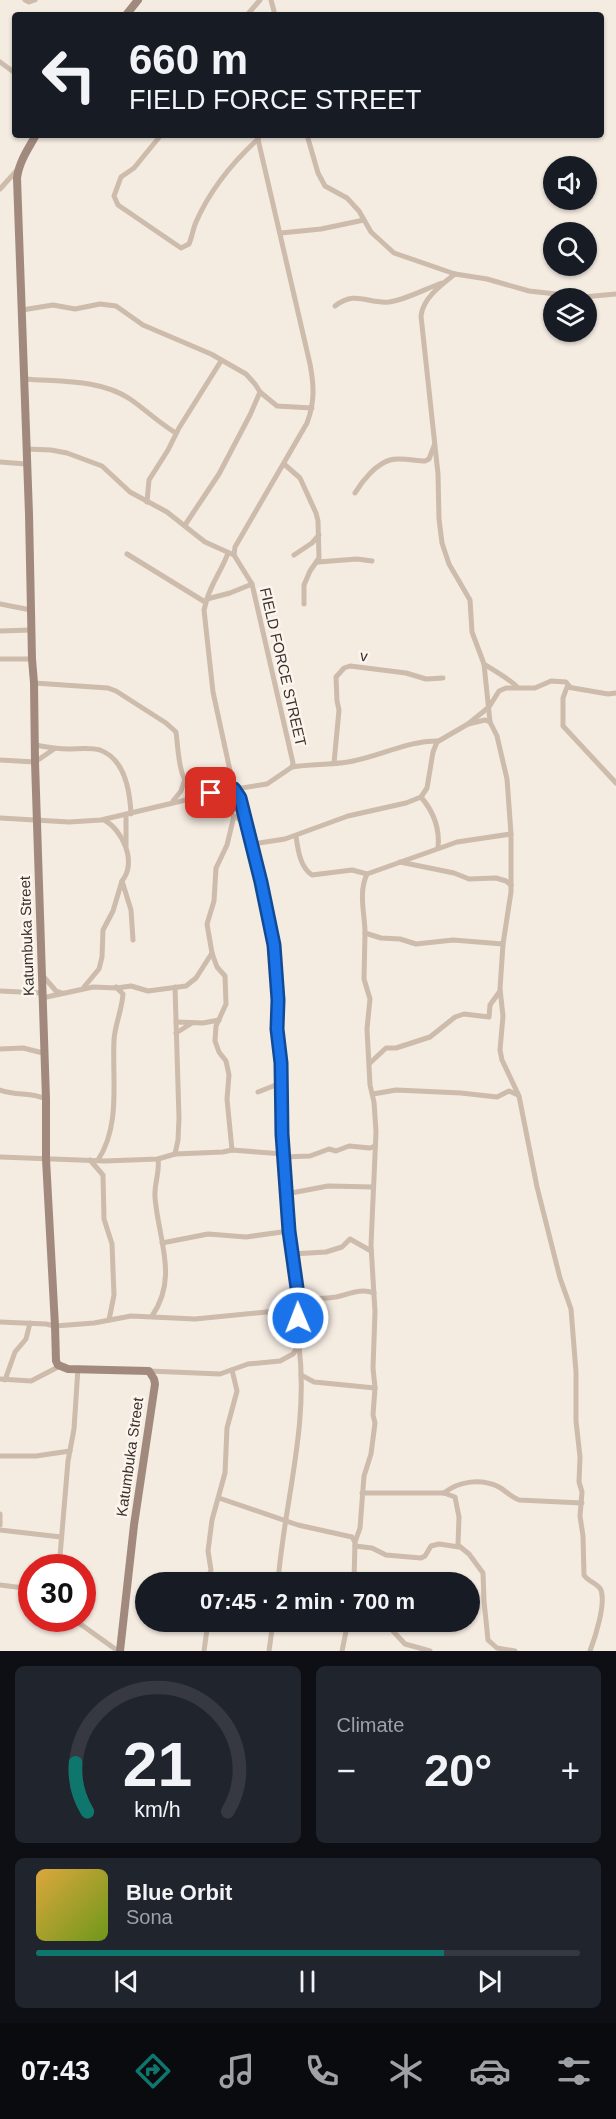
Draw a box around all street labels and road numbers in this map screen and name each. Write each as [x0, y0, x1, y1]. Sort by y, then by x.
street label: FIELD FORCE STREET [257, 586, 310, 748]
street label: v [359, 647, 369, 665]
street label: Katumbuka Street [16, 875, 37, 996]
street label: Katumbuka Street [113, 1395, 146, 1518]

